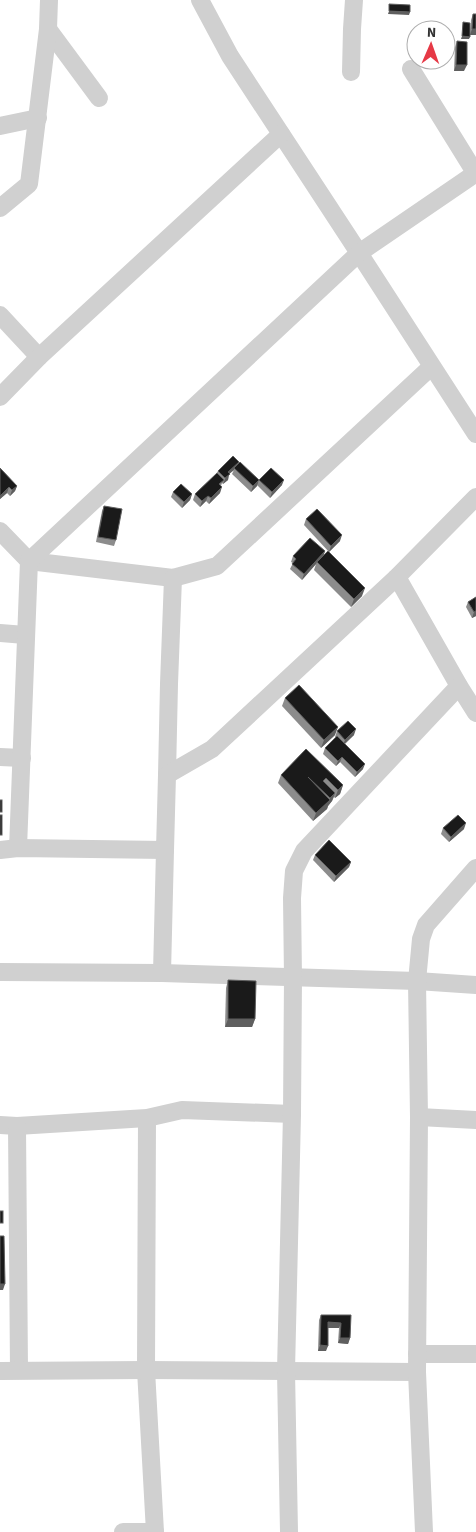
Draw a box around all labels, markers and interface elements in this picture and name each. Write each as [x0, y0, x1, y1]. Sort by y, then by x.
north arrow [406, 20, 456, 70]
text: N [426, 23, 436, 43]

